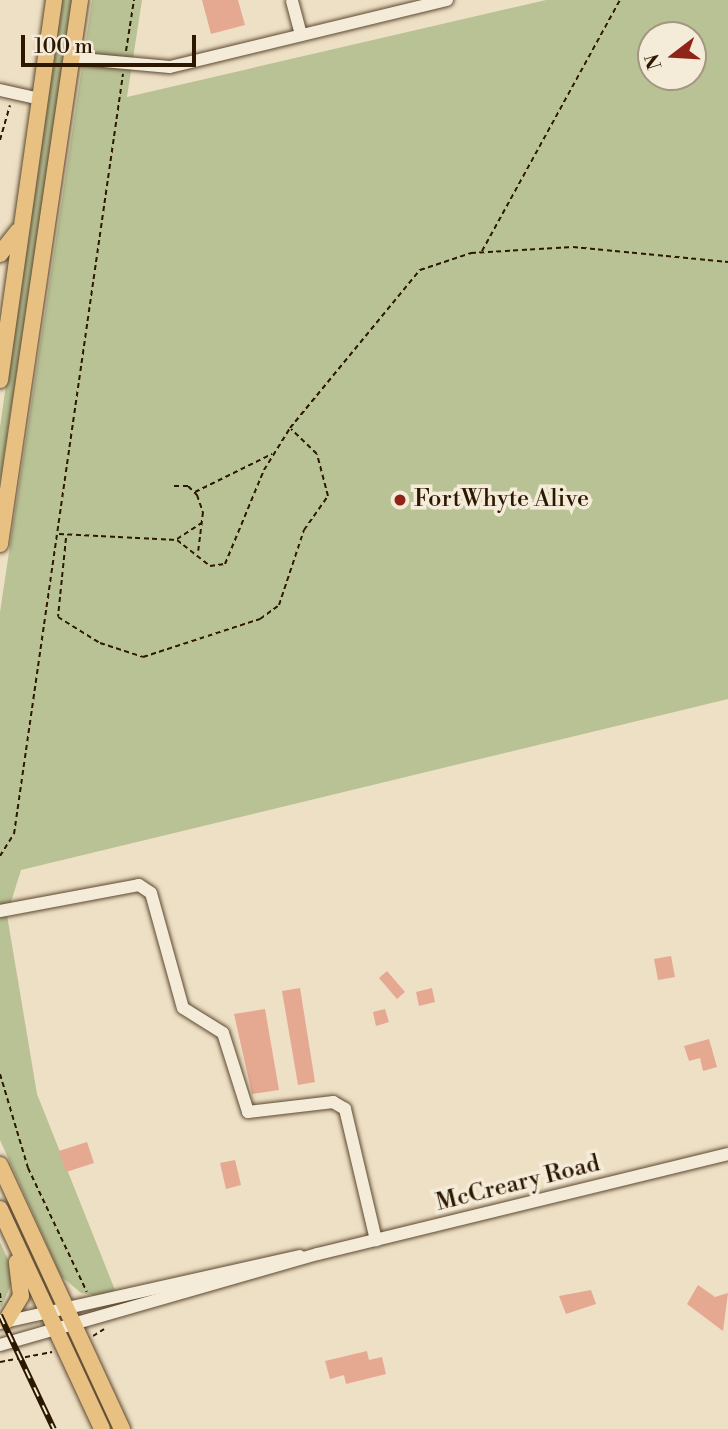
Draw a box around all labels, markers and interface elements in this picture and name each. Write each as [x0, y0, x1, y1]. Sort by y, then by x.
scale bar [24, 21, 200, 65]
north arrow [637, 21, 707, 91]
text: 100 m [34, 34, 93, 60]
text: N [640, 51, 668, 72]
place label: FortWhyte Alive [414, 486, 589, 514]
marker: FortWhyte Alive [392, 492, 408, 508]
street label: McCreary Road [433, 1150, 603, 1218]

